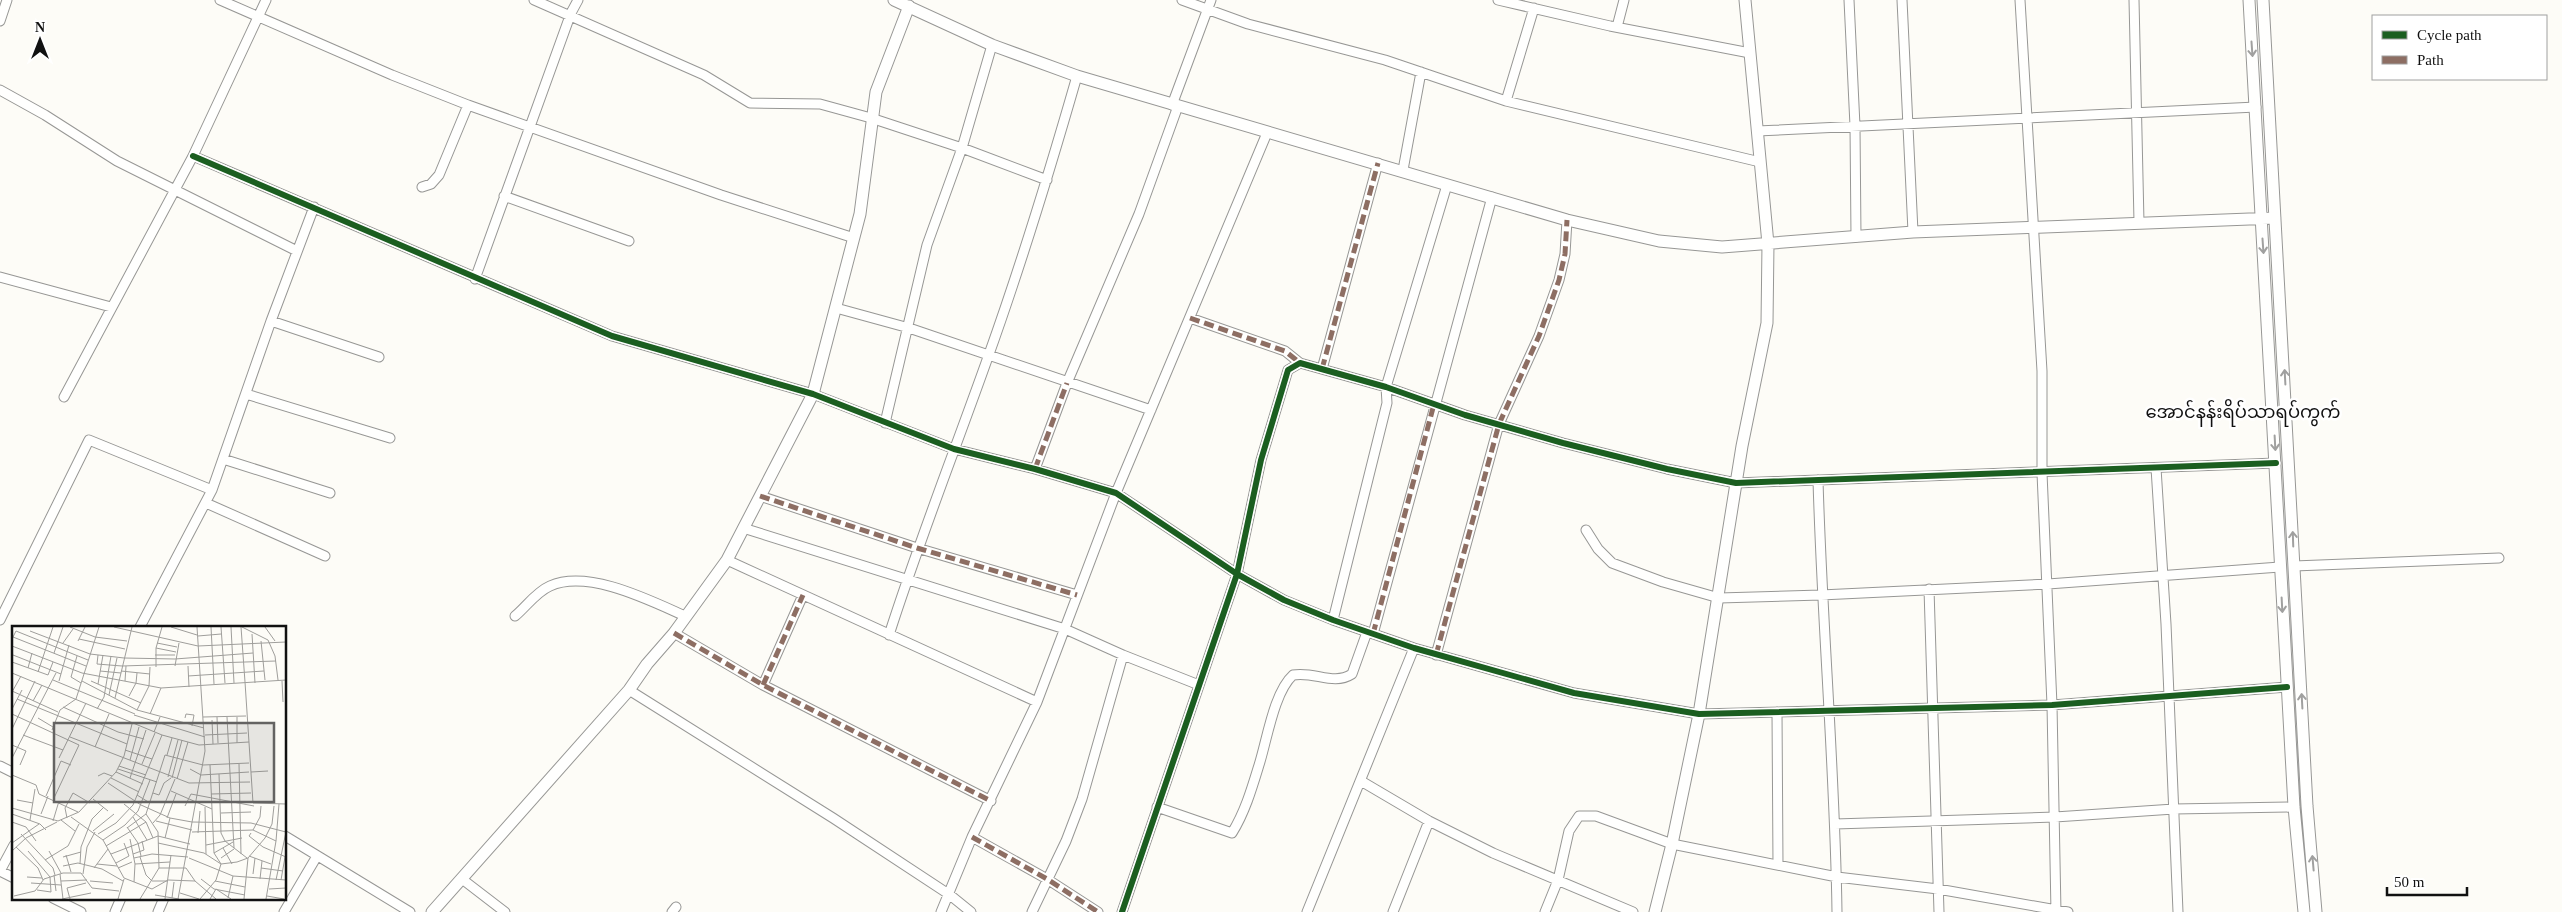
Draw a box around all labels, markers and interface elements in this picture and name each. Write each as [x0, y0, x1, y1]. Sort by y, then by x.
north arrow [15, 15, 65, 65]
legend [2372, 15, 2547, 80]
text: N [35, 20, 45, 35]
text: Cycle path [2417, 27, 2482, 43]
one-way arrow [2248, 40, 2257, 56]
text: Path [2417, 52, 2444, 68]
one-way arrow [2259, 238, 2268, 254]
one-way arrow [2280, 369, 2289, 385]
district label: အောင်နန်းရိပ်သာရပ်ကွက် [2145, 398, 2341, 427]
one-way arrow [2270, 435, 2279, 451]
one-way arrow [2288, 531, 2297, 547]
one-way arrow [2278, 597, 2287, 613]
inset map [12, 626, 286, 900]
one-way arrow [2297, 694, 2306, 710]
one-way arrow [2308, 856, 2318, 872]
scale bar [2387, 864, 2467, 896]
text: 50 m [2394, 874, 2425, 890]

